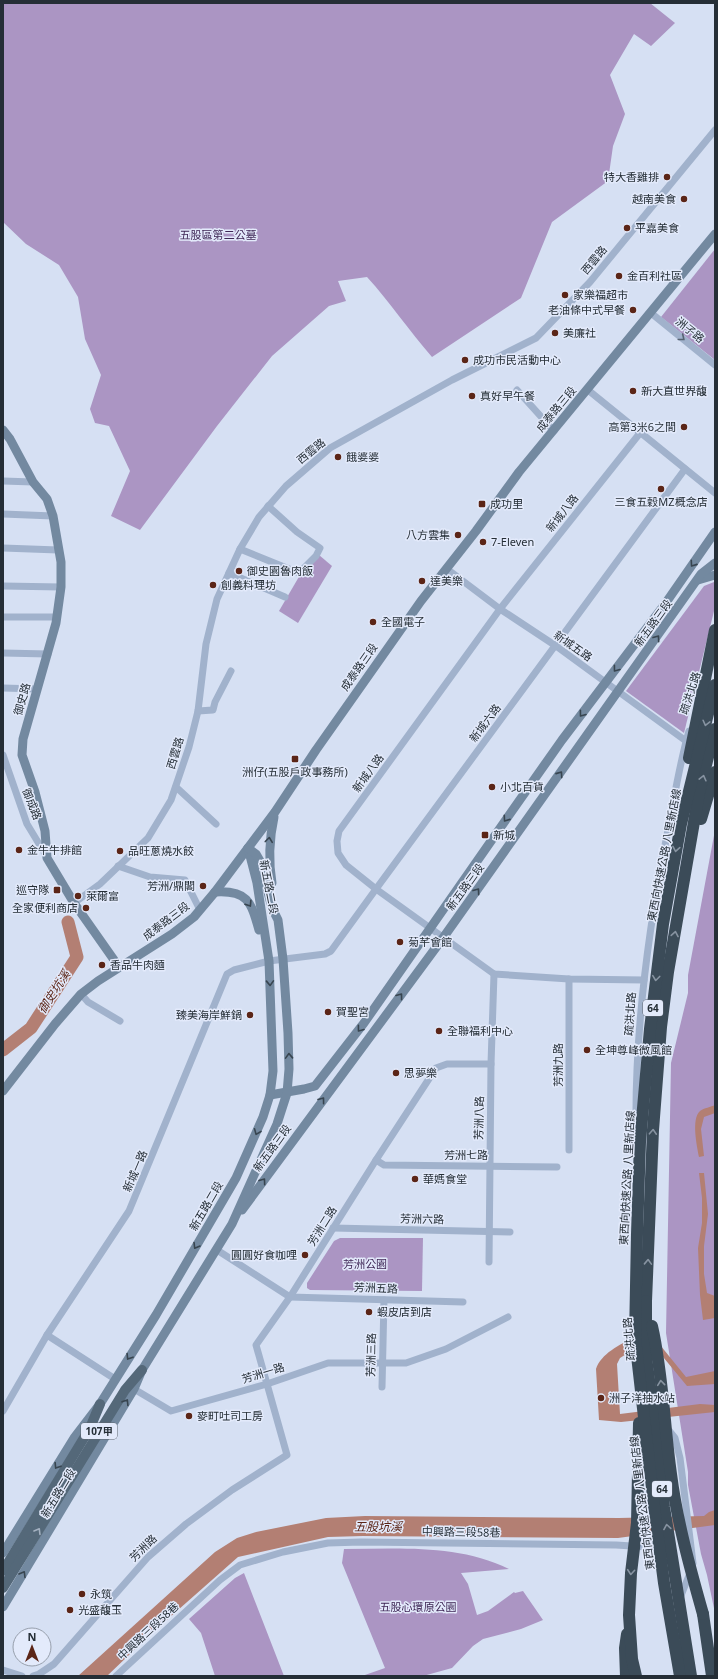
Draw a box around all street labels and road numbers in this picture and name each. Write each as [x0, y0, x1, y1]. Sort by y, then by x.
street label: 西雲路 [577, 242, 610, 277]
street label: 洲子路 [673, 313, 708, 346]
street label: 成泰路三段 [532, 383, 579, 435]
street label: 西雲路 [293, 434, 328, 467]
street label: 新城八路 [542, 491, 581, 535]
street label: 新五路三段 [630, 596, 675, 649]
street label: 新城五路 [551, 627, 596, 664]
street label: 成泰路三段 [337, 640, 381, 694]
street label: 疏洪北路 [676, 670, 703, 716]
street label: 御史路 [9, 681, 33, 718]
street label: 新城六路 [465, 701, 504, 745]
street label: 西雲路 [163, 735, 187, 771]
street label: 新城八路 [349, 750, 387, 795]
street label: 御成路 [19, 785, 46, 822]
street label: 東西向快速公路 八里新店線 [643, 787, 684, 923]
street label: 新五路二段 [257, 858, 282, 915]
street label: 新五路三段 [442, 860, 487, 913]
street label: 成泰路三段 [139, 898, 192, 943]
street label: 疏洪北路 [620, 991, 639, 1036]
road number: 64 [643, 1000, 663, 1016]
street label: 芳洲九路 [550, 1043, 565, 1087]
street label: 芳洲八路 [471, 1096, 486, 1140]
street label: 東西向快速公路 八里新店線 [615, 1110, 638, 1246]
street label: 新五路三段 [249, 1121, 294, 1174]
street label: 芳洲七路 [444, 1147, 488, 1162]
street label: 新城一路 [119, 1148, 150, 1194]
street label: 新五路二段 [185, 1178, 226, 1233]
street label: 芳洲二路 [304, 1203, 340, 1248]
street label: 芳洲六路 [400, 1211, 444, 1226]
street label: 芳洲五路 [354, 1279, 398, 1296]
street label: 疏洪北路 [619, 1316, 638, 1362]
street label: 芳洲三路 [363, 1333, 378, 1377]
street label: 芳洲一路 [240, 1359, 286, 1386]
road number: 107甲 [81, 1423, 117, 1439]
street label: 東西向快速公路 八里新店線 [626, 1435, 657, 1571]
street label: 新五路二段 [37, 1465, 78, 1520]
road number: 64 [652, 1481, 672, 1497]
street label: 中興路三段58巷 [422, 1523, 500, 1540]
street label: 芳洲路 [126, 1531, 160, 1564]
street label: 中興路三段58巷 [114, 1598, 182, 1663]

